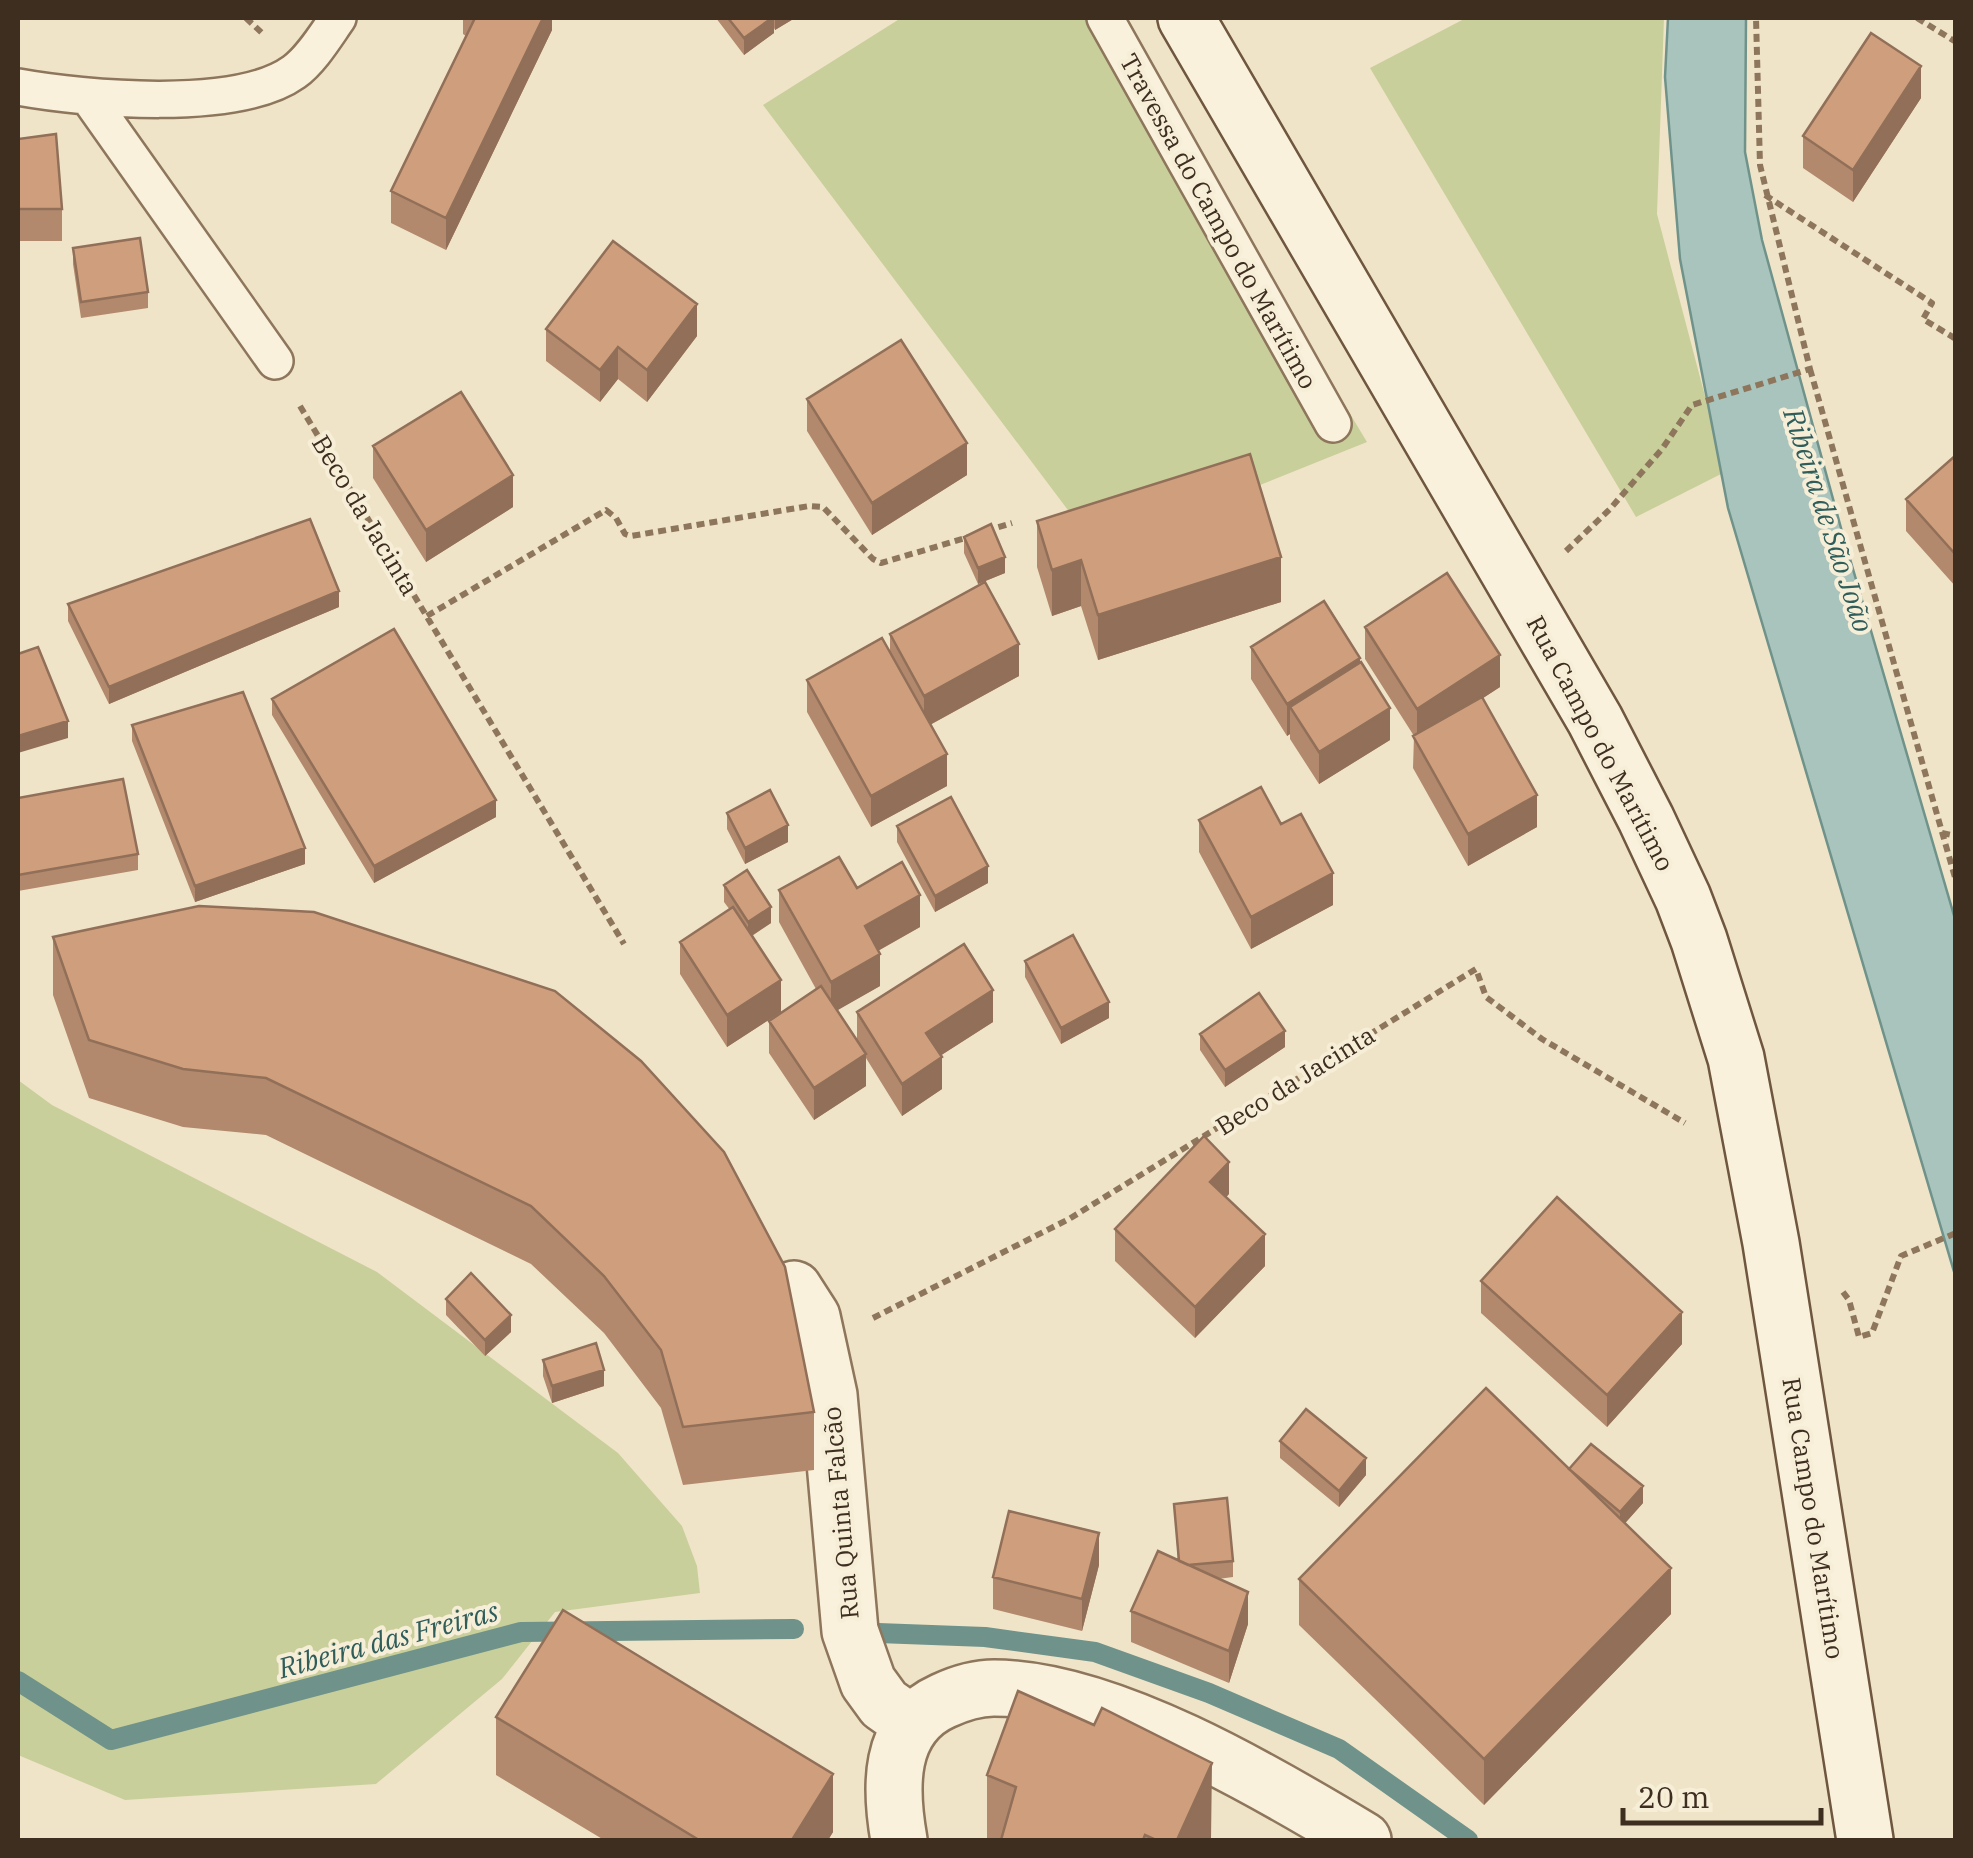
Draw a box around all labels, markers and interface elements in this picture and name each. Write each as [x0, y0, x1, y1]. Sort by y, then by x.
street label: Travessa do Campo do Marítimo [1113, 47, 1325, 395]
water label: Ribeira de São João [1775, 402, 1883, 637]
street label: Beco da Jacinta [305, 429, 427, 601]
street label: Rua Campo do Marítimo [1520, 610, 1682, 876]
street label: Beco da Jacinta [1209, 1018, 1381, 1142]
street label: Rua Campo do Marítimo [1775, 1375, 1853, 1661]
street label: Rua Quinta Falcão [814, 1405, 866, 1621]
water label: Ribeira das Freiras [273, 1592, 503, 1686]
scale bar [1623, 1763, 1820, 1825]
text: 20 m [1638, 1777, 1710, 1816]

